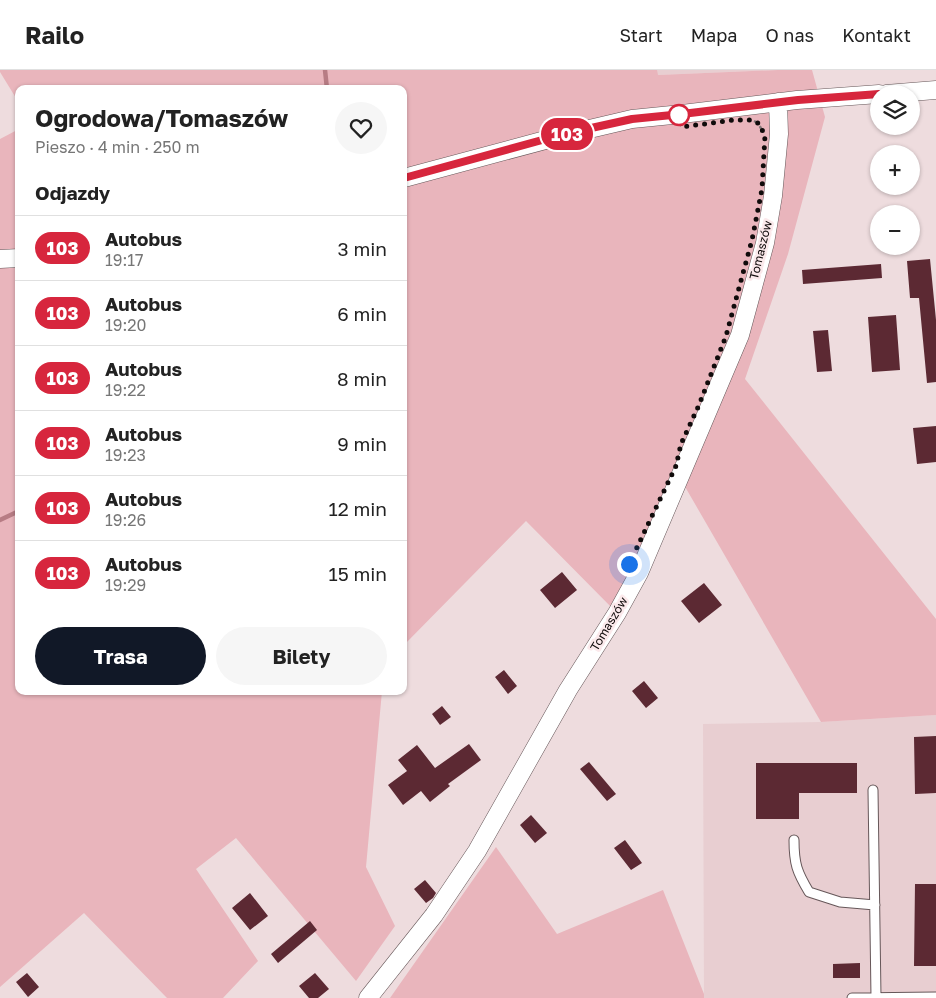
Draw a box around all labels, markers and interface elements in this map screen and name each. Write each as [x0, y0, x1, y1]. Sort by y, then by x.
text: Railo [25, 20, 84, 49]
text: Start [620, 24, 663, 46]
text: Mapa [691, 24, 738, 46]
text: O nas [766, 24, 814, 46]
text: Kontakt [842, 24, 911, 46]
map controls [870, 85, 920, 255]
button: layers [870, 85, 920, 135]
button: heart [335, 102, 387, 154]
text: Ogrodowa/Tomaszów [35, 103, 288, 132]
unlabelled marker [668, 104, 690, 126]
line badge: 103 [538, 118, 596, 150]
text: 103 [551, 123, 583, 145]
text: Pieszo · 4 min · 250 m [35, 137, 200, 157]
button: + [870, 145, 920, 195]
text: Odjazdy [35, 181, 110, 204]
button: − [870, 205, 920, 255]
street label: Tomaszów [746, 219, 775, 281]
text: Autobus [105, 227, 182, 250]
text: 103 [47, 237, 78, 259]
text: 3 min [338, 237, 387, 260]
text: 19:17 [105, 250, 143, 270]
text: Autobus [105, 292, 182, 315]
text: 103 [47, 302, 78, 324]
text: 6 min [337, 302, 387, 325]
text: 19:20 [105, 315, 146, 335]
text: Autobus [105, 357, 182, 380]
text: 103 [47, 367, 78, 389]
text: 8 min [337, 367, 387, 390]
text: 19:22 [105, 380, 146, 400]
text: Autobus [105, 422, 182, 445]
text: 103 [47, 432, 78, 454]
text: 9 min [337, 432, 387, 455]
text: 19:23 [105, 445, 146, 465]
text: Autobus [105, 487, 182, 510]
text: 103 [47, 497, 78, 519]
text: 12 min [328, 497, 387, 520]
text: 19:26 [105, 510, 146, 530]
text: Autobus [105, 552, 182, 575]
your location [617, 552, 642, 577]
text: 103 [47, 562, 78, 584]
text: 15 min [328, 562, 387, 585]
text: 19:29 [105, 575, 146, 595]
street label: Tomaszów [587, 594, 631, 653]
button: Trasa [35, 627, 206, 685]
button: Bilety [216, 627, 387, 685]

